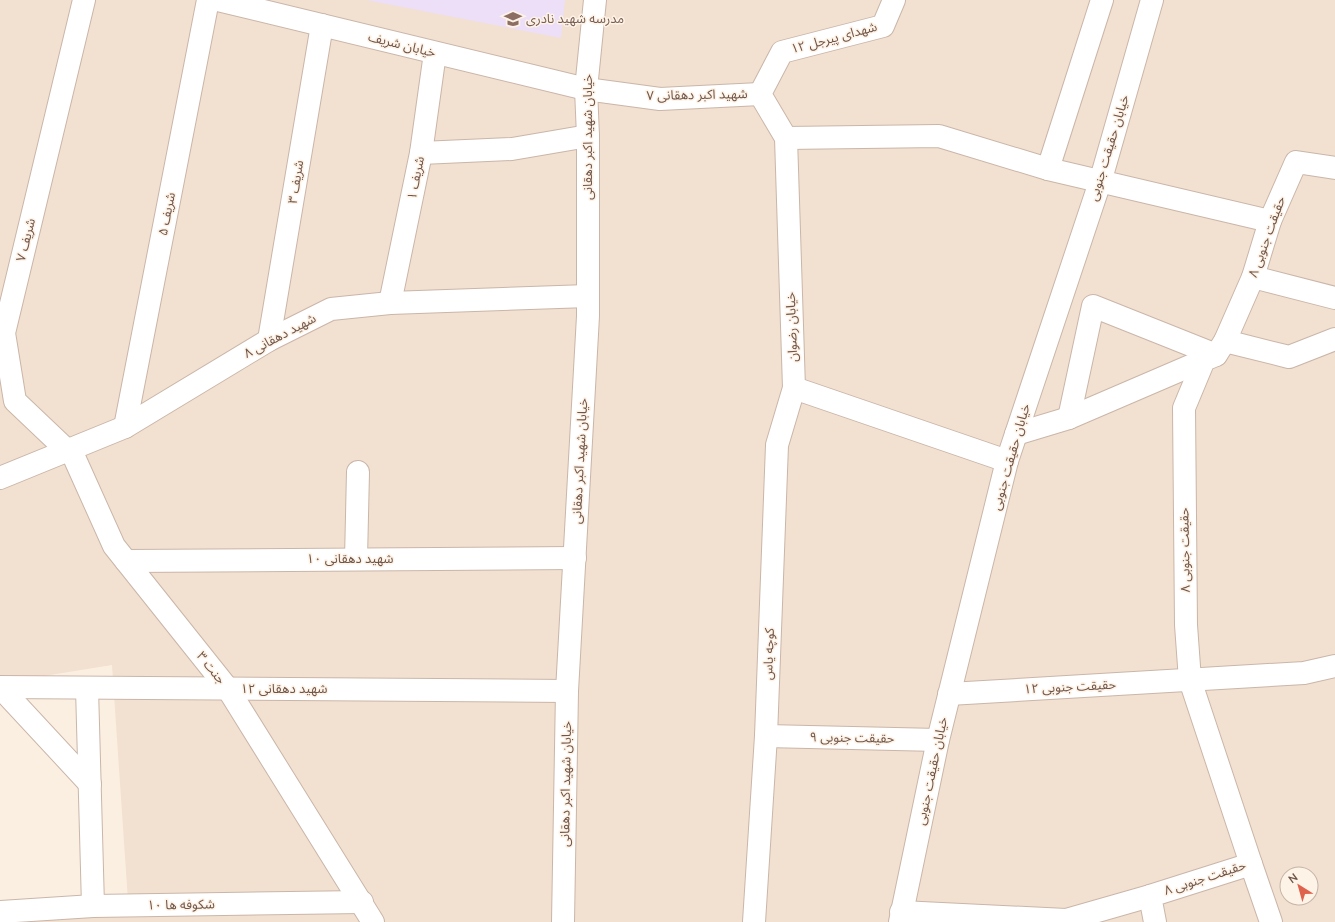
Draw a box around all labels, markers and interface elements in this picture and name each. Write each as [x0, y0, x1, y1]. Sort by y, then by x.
school or university icon: مدرسه شهید نادری [503, 9, 523, 29]
place label: مدرسه شهید نادری [526, 10, 624, 28]
street label: شهدای پیرجل ۱۲ [789, 18, 879, 58]
street label: خیابان شریف [366, 28, 438, 62]
street label: خیابان شهید اکبر دهقانی [579, 74, 597, 200]
street label: شهید اکبر دهقانی ۷ [646, 85, 748, 105]
street label: خیابان حقیقت جنوبی [1084, 92, 1134, 203]
street label: شریف ۱ [403, 155, 429, 201]
street label: شریف ۳ [284, 159, 308, 205]
street label: شریف ۵ [154, 191, 180, 237]
street label: حقیقت جنوبی ۸ [1244, 194, 1290, 280]
street label: شریف ۷ [12, 217, 40, 263]
street label: خیابان رضوان [782, 291, 802, 362]
street label: شهید دهقانی ۸ [241, 309, 319, 363]
street label: خیابان شهید اکبر دهقانی [568, 397, 592, 524]
street label: خیابان حقیقت جنوبی [987, 401, 1035, 512]
street label: حقیقت جنوبی ۸ [1175, 507, 1195, 593]
street label: شهید دهقانی ۱۰ [306, 550, 394, 568]
street label: کوچه یاس [759, 627, 779, 680]
street label: جنت ۳ [192, 648, 230, 688]
street label: حقیقت جنوبی ۱۲ [1023, 676, 1117, 698]
street label: شهید دهقانی ۱۲ [240, 680, 328, 698]
street label: خیابان حقیقت جنوبی [912, 715, 952, 827]
street label: خیابان شهید اکبر دهقانی [556, 720, 576, 847]
street label: حقیقت جنوبی ۹ [809, 728, 895, 748]
street label: حقیقت جنوبی ۸ [1162, 856, 1249, 900]
north arrow [1279, 866, 1319, 906]
text: N [1285, 870, 1301, 887]
street label: شکوفه ها ۱۰ [147, 895, 215, 915]

